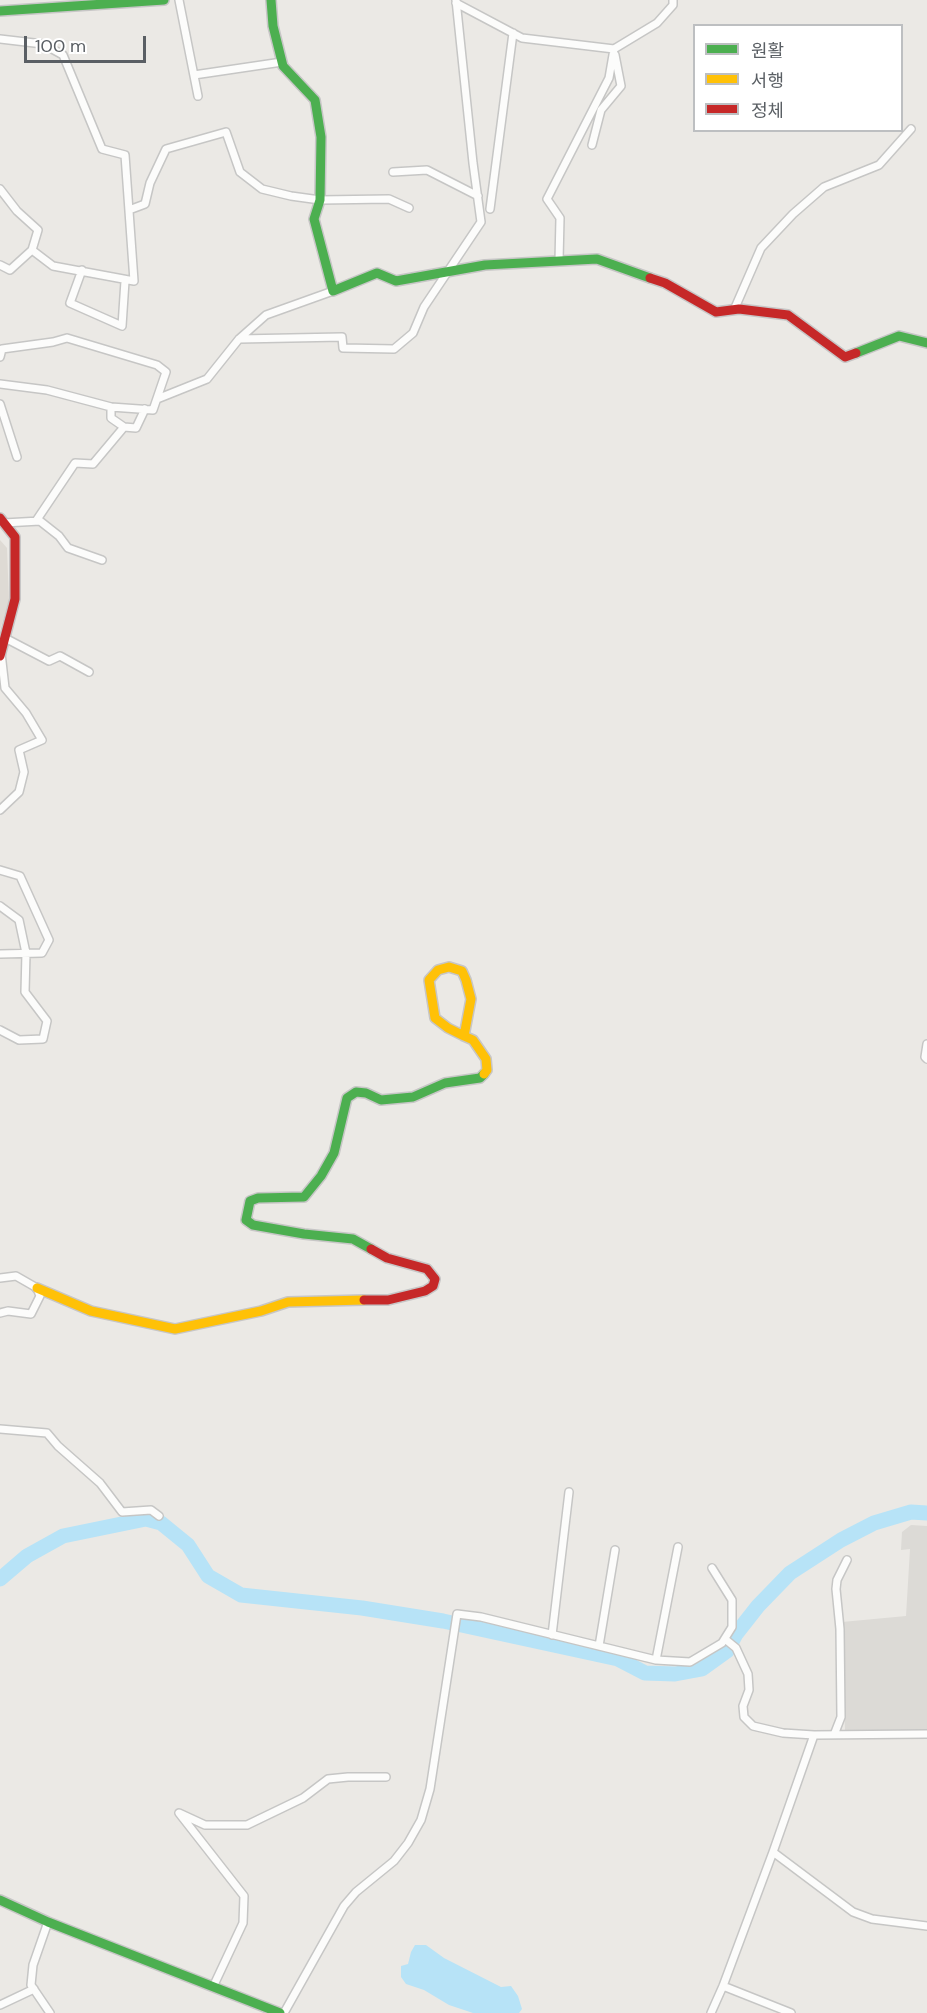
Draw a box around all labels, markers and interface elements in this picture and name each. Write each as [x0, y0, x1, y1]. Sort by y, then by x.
scale bar [27, 24, 148, 62]
legend [693, 24, 903, 132]
text: 100 m [35, 34, 86, 58]
text: 원활 [751, 39, 784, 63]
text: 서행 [751, 69, 784, 93]
text: 정체 [751, 99, 784, 123]

